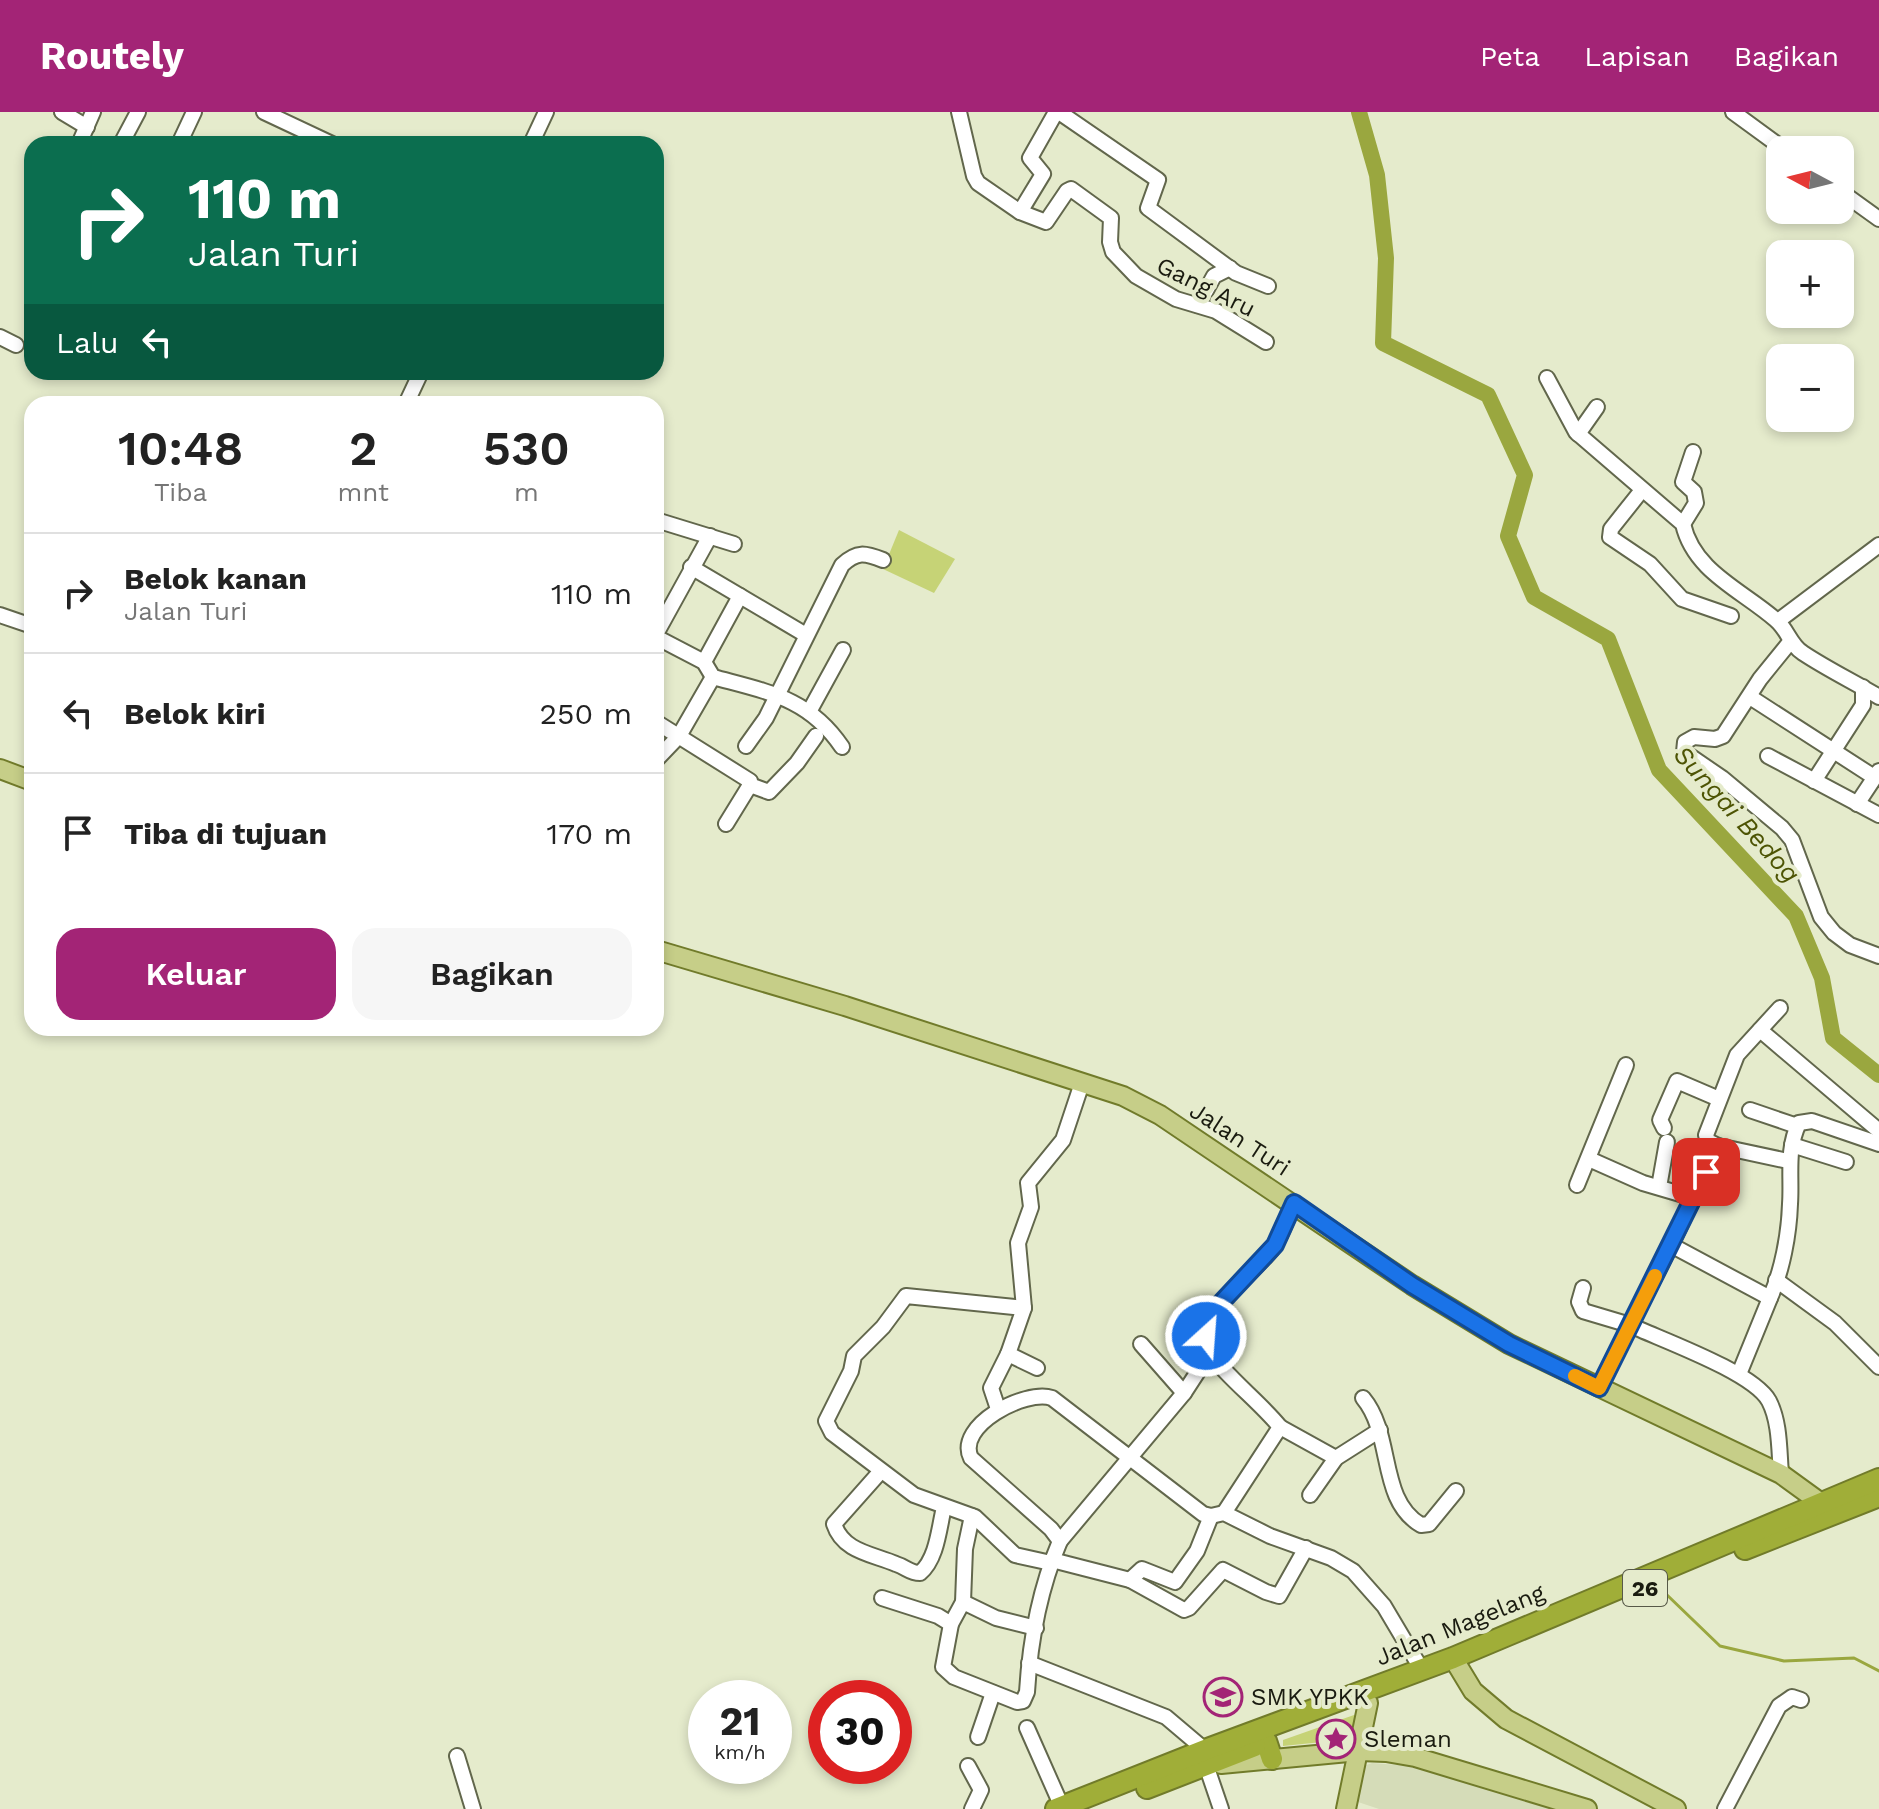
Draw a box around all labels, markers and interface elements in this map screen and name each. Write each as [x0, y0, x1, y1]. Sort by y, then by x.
text: Routely [40, 34, 184, 78]
text: Peta [1480, 40, 1540, 73]
text: Lapisan [1584, 40, 1690, 73]
text: Bagikan [1734, 40, 1839, 73]
north arrow [1766, 136, 1854, 224]
map controls [1766, 136, 1854, 432]
text: 110 m [188, 166, 341, 232]
icon: right [56, 168, 160, 272]
text: Jalan Turi [188, 233, 359, 275]
button: + [1766, 240, 1854, 328]
street label: Gang Aru [1152, 251, 1260, 323]
icon: left [135, 320, 179, 364]
text: Lalu [56, 325, 119, 360]
button: − [1766, 344, 1854, 432]
text: 10:48 [118, 420, 243, 477]
text: 2 [349, 420, 377, 477]
text: 530 [483, 420, 570, 477]
text: Tiba [154, 477, 207, 507]
text: mnt [337, 477, 389, 507]
text: m [514, 477, 539, 507]
text: Belok kanan [124, 561, 307, 596]
icon: right [56, 571, 100, 615]
text: 110 m [551, 576, 632, 611]
text: Jalan Turi [124, 596, 247, 626]
icon: left [56, 691, 100, 735]
text: Belok kiri [124, 696, 266, 731]
text: 250 m [540, 696, 632, 731]
water label: Sungai Bedog [1668, 739, 1806, 889]
icon: arrive [56, 811, 100, 855]
text: Tiba di tujuan [124, 816, 327, 851]
text: 170 m [547, 816, 632, 851]
button: Keluar [56, 928, 336, 1020]
button: Bagikan [352, 928, 632, 1020]
street label: Jalan Turi [1185, 1096, 1295, 1182]
pin [1672, 1138, 1740, 1206]
icon: arrive [1684, 1150, 1728, 1194]
position arrow [1164, 1294, 1248, 1378]
road number: 26 [1623, 1570, 1667, 1606]
street label: Jalan Magelang [1371, 1578, 1549, 1672]
school or university icon: SMK YPKK [1202, 1676, 1244, 1718]
speed limit sign: 30 [808, 1680, 912, 1784]
place label: SMK YPKK [1251, 1683, 1369, 1711]
text: 21 [719, 1698, 761, 1745]
place icon: Sleman [1315, 1718, 1357, 1760]
place label: Sleman [1364, 1725, 1452, 1753]
text: km/h [714, 1740, 766, 1764]

